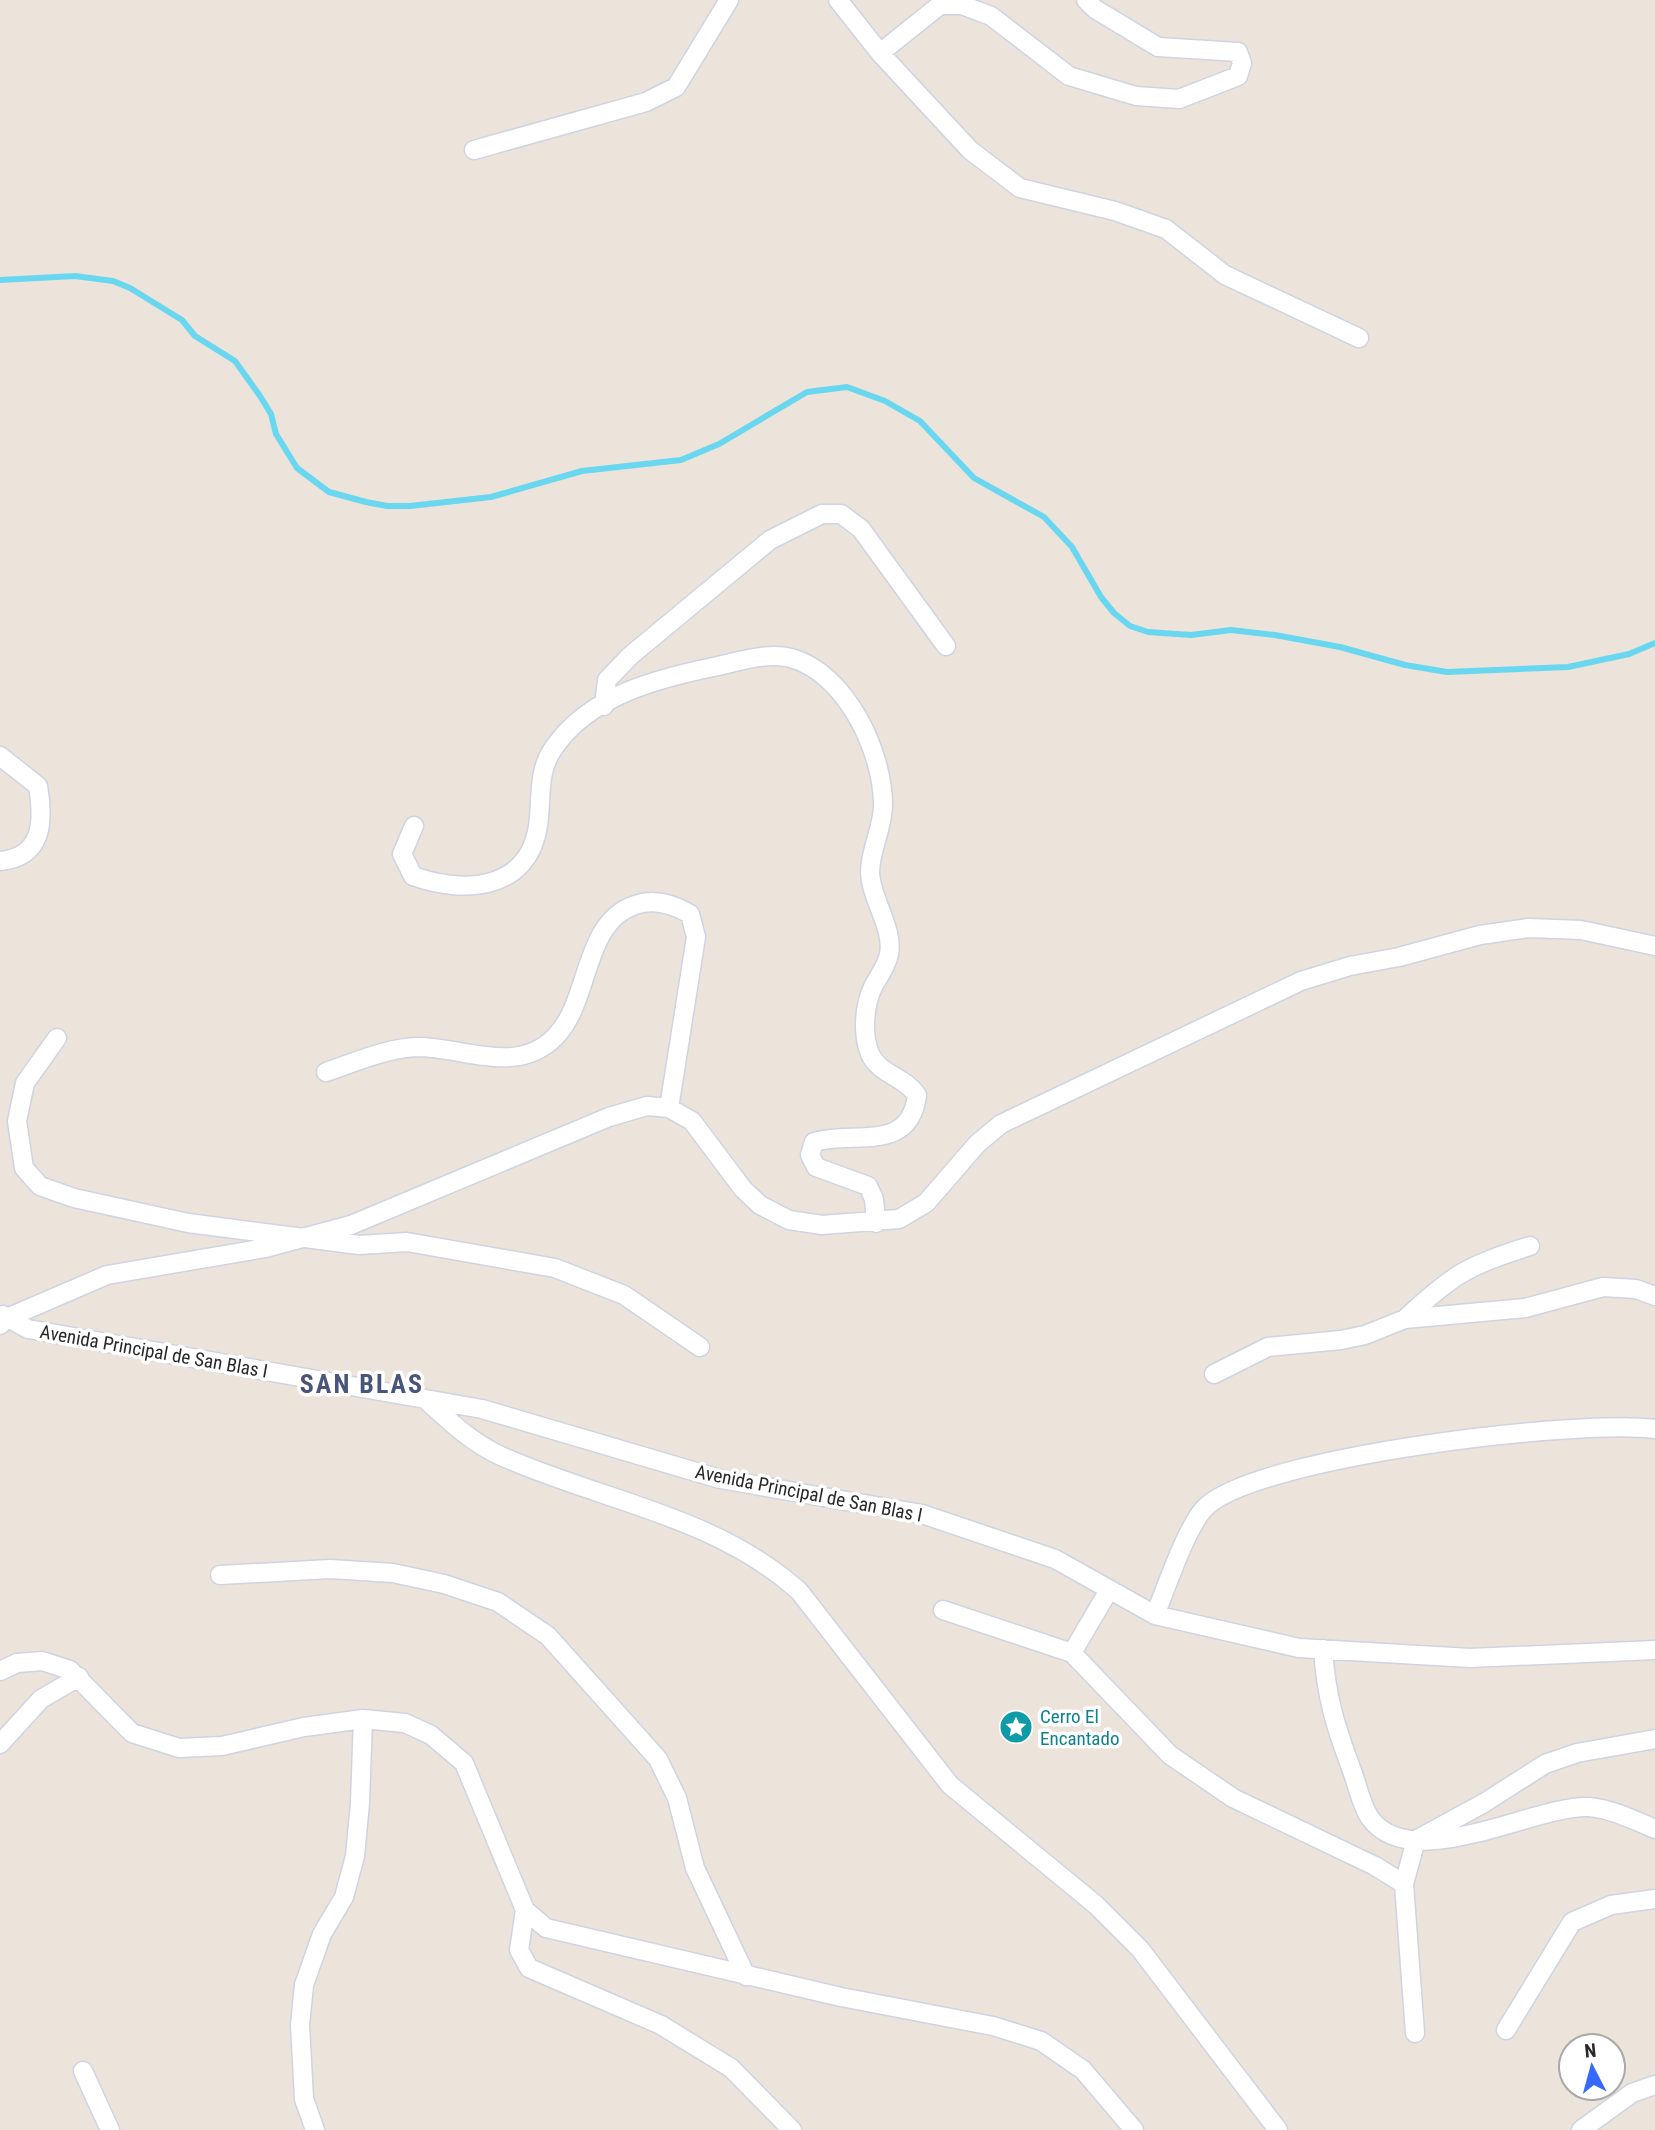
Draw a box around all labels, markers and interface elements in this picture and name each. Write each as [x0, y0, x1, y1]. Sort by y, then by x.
street label: Avenida Principal de San Blas I [38, 1320, 270, 1383]
district label: SAN BLAS [300, 1369, 424, 1399]
street label: Avenida Principal de San Blas I [693, 1460, 924, 1527]
place label: Cerro El Encantado [1040, 1705, 1119, 1750]
place icon: Cerro El Encantado [997, 1708, 1035, 1746]
north arrow [1557, 2032, 1627, 2102]
text: N [1583, 2039, 1597, 2063]

